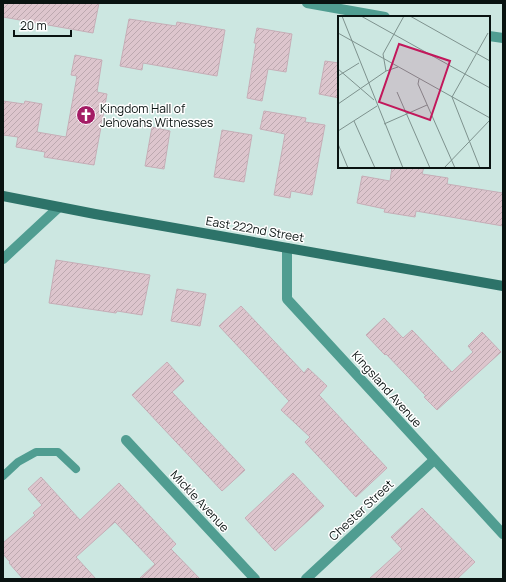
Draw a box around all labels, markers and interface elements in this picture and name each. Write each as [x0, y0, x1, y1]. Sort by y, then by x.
scale bar [14, 12, 71, 38]
inset map [338, 16, 490, 168]
text: 20 m [20, 17, 47, 34]
place label: Kingdom Hall of Jehovahs Witnesses [100, 100, 213, 131]
church icon: Kingdom Hall of Jehovahs Witnesses [75, 104, 97, 126]
street label: East 222nd Street [205, 212, 306, 246]
street label: Kingsland Avenue [348, 347, 426, 431]
street label: Mickle Avenue [167, 466, 233, 536]
street label: Chester Street [325, 475, 397, 544]

